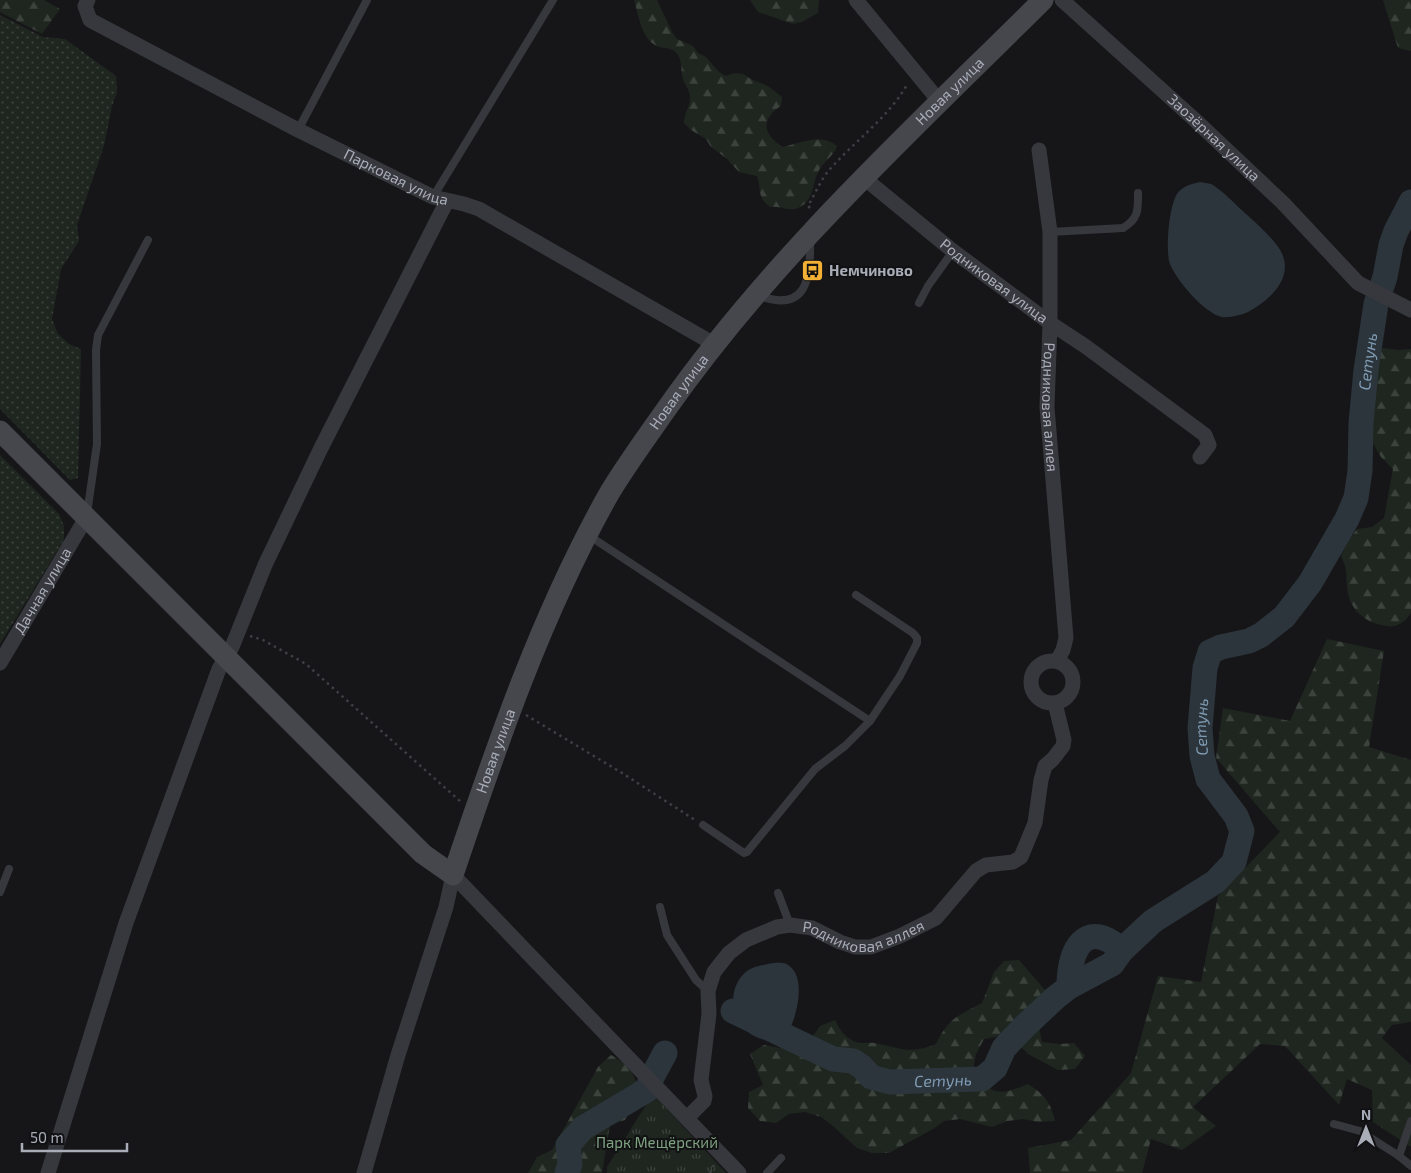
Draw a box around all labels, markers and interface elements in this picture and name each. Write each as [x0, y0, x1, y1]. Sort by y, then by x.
street label: Новая улица [911, 53, 987, 128]
street label: Заозёрная улица [1164, 90, 1264, 185]
street label: Парковая улица [341, 144, 450, 208]
street label: Родниковая улица [937, 234, 1052, 327]
bus stop icon: Немчиново [801, 259, 825, 283]
place label: Немчиново [829, 261, 913, 279]
water label: Сетунь [1354, 331, 1381, 391]
street label: Родниковая аллея [1039, 342, 1062, 472]
street label: Новая улица [645, 350, 712, 433]
street label: Дачная улица [9, 544, 75, 637]
water label: Сетунь [1190, 697, 1211, 756]
street label: Новая улица [471, 706, 518, 795]
street label: Родниковая аллея [802, 915, 927, 956]
water label: Сетунь [914, 1069, 972, 1090]
north arrow [1341, 1103, 1391, 1153]
text: N [1361, 1106, 1371, 1123]
scale bar [22, 1120, 128, 1152]
text: 50 m [30, 1128, 64, 1146]
park label: Парк Мещёрский [596, 1133, 718, 1151]

